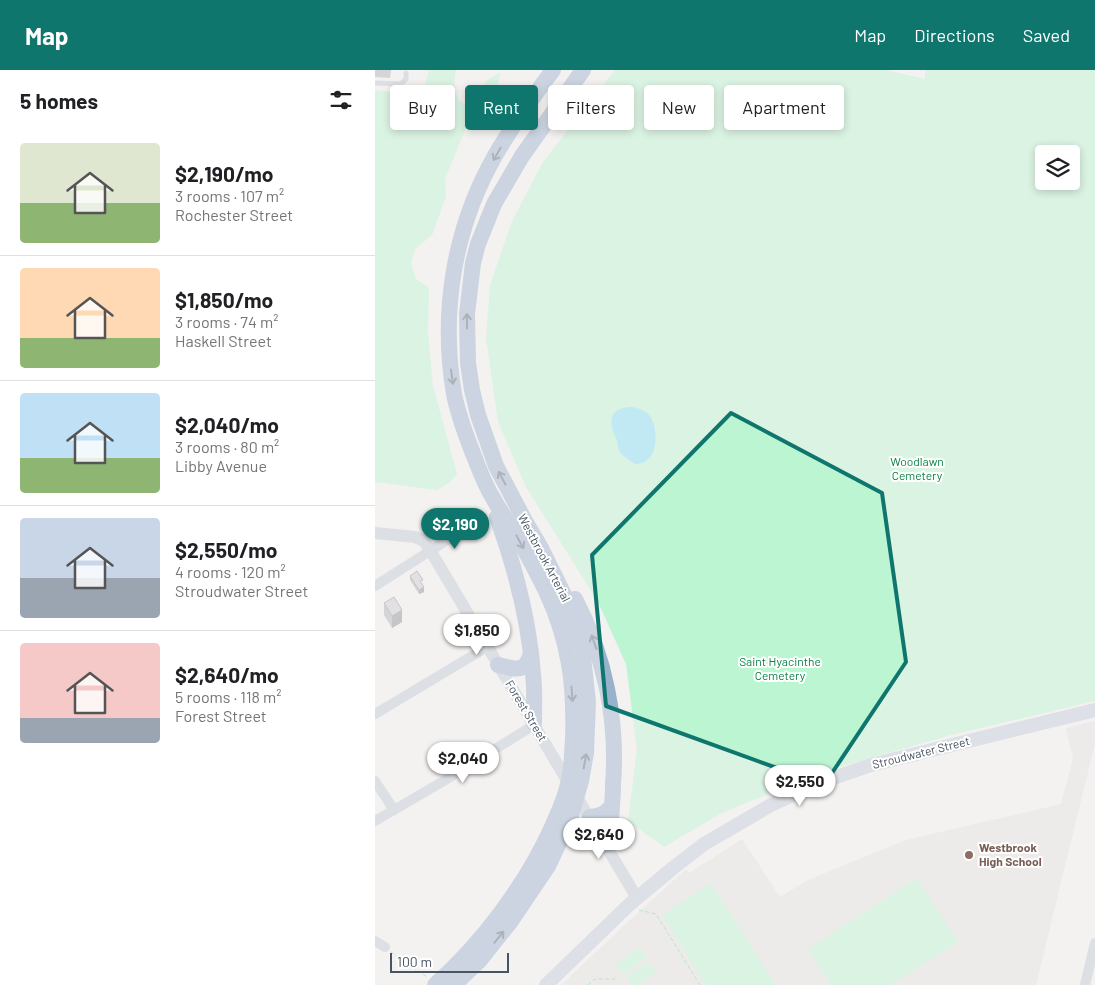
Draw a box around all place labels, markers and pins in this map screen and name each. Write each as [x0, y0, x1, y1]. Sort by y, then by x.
pin: $2,190 [414, 508, 496, 550]
pin: $1,850 [436, 614, 518, 656]
pin: $2,040 [422, 742, 504, 784]
pin: $2,550 [759, 764, 841, 807]
pin: $2,640 [558, 818, 640, 860]
place label: Westbrook High School [979, 840, 1042, 868]
marker: Westbrook High School [963, 849, 975, 861]

